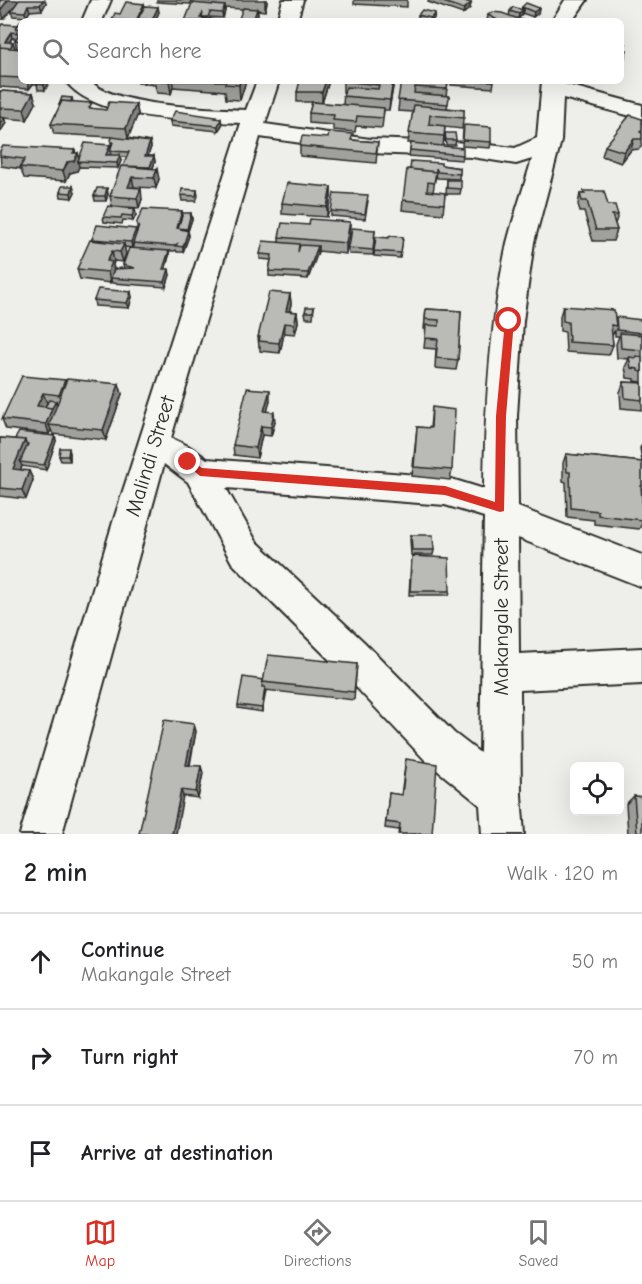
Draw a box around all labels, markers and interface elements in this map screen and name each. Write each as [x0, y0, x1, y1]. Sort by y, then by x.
search box [18, 18, 624, 84]
icon: search [39, 35, 72, 68]
text: Search here [87, 38, 202, 64]
route start [495, 307, 521, 333]
street label: Malindi Street [120, 392, 180, 519]
route end [174, 448, 200, 474]
street label: Makangale Street [489, 537, 513, 696]
map controls [570, 762, 624, 816]
button: locate [570, 762, 624, 816]
text: 2 min [24, 858, 87, 888]
text: Walk · 120 m [507, 862, 618, 885]
text: Continue [81, 937, 164, 963]
icon: ahead [24, 945, 57, 978]
text: 50 m [572, 950, 618, 973]
text: Makangale Street [81, 963, 231, 986]
icon: right [24, 1041, 57, 1074]
text: Turn right [81, 1044, 178, 1070]
text: 70 m [573, 1046, 618, 1069]
icon: arrive [24, 1137, 57, 1170]
text: Arrive at destination [81, 1140, 273, 1166]
tab: Map [84, 1216, 117, 1270]
tab: Directions [284, 1216, 351, 1270]
tab: Saved [518, 1216, 558, 1270]

